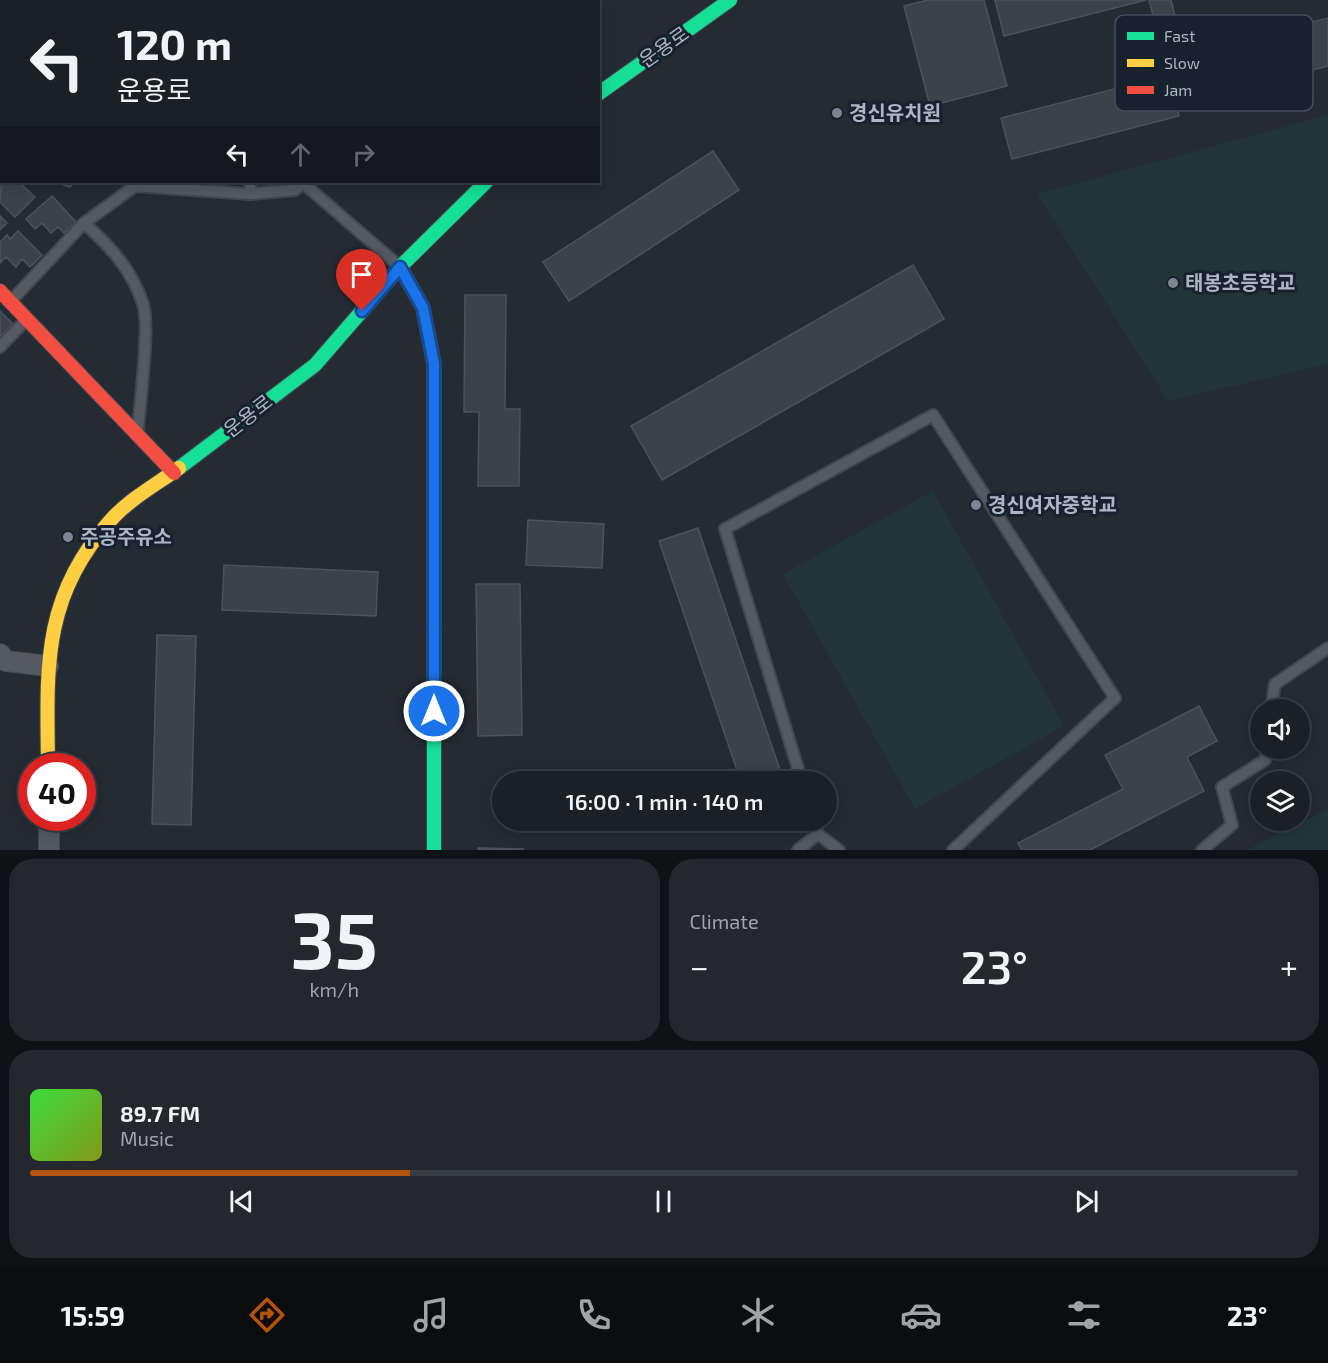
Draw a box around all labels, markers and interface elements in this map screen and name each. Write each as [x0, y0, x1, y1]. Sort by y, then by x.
legend [1115, 15, 1313, 111]
text: 120 m [117, 18, 232, 68]
street label: 운용로 [634, 21, 693, 72]
icon: left [18, 24, 96, 102]
text: Fast [1164, 26, 1195, 45]
text: Slow [1164, 53, 1200, 72]
text: 운용로 [117, 73, 192, 105]
text: Jam [1164, 80, 1192, 99]
place label: 경신유치원 [849, 100, 941, 124]
marker: 경신유치원 [830, 106, 844, 120]
icon: left [221, 138, 254, 171]
icon: ahead [284, 138, 317, 171]
icon: right [347, 138, 380, 171]
pin [336, 249, 387, 311]
icon: arrive [345, 258, 378, 291]
place label: 태봉초등학교 [1185, 270, 1295, 294]
marker: 태봉초등학교 [1166, 276, 1180, 290]
street label: 운용로 [218, 389, 277, 442]
place label: 경신여자중학교 [988, 492, 1117, 516]
marker: 경신여자중학교 [969, 498, 983, 512]
place label: 주공주유소 [80, 524, 172, 548]
marker: 주공주유소 [61, 530, 75, 544]
position arrow [402, 679, 466, 743]
map controls [1250, 699, 1310, 831]
button: sound [1250, 699, 1310, 759]
speed limit sign: 40 [18, 753, 96, 831]
button: layers [1250, 771, 1310, 831]
text: 16:00 · 1 min · 140 m [566, 788, 763, 814]
text: 35 [291, 891, 378, 985]
text: Climate [690, 909, 759, 933]
text: 23° [961, 939, 1028, 993]
text: − [690, 946, 709, 986]
text: + [1280, 946, 1298, 986]
text: km/h [309, 977, 359, 1001]
text: 89.7 FM [120, 1100, 200, 1126]
text: Music [120, 1126, 174, 1150]
icon: previous [225, 1185, 258, 1218]
icon: pause [647, 1185, 680, 1218]
icon: next [1070, 1185, 1103, 1218]
icon: directions [246, 1294, 288, 1336]
icon: music [410, 1294, 452, 1336]
icon: phone [573, 1294, 615, 1336]
icon: climate [737, 1294, 779, 1336]
icon: car [900, 1294, 942, 1336]
icon: filters [1063, 1294, 1105, 1336]
text: 15:59 [61, 1299, 125, 1331]
text: 23° [1227, 1299, 1267, 1331]

